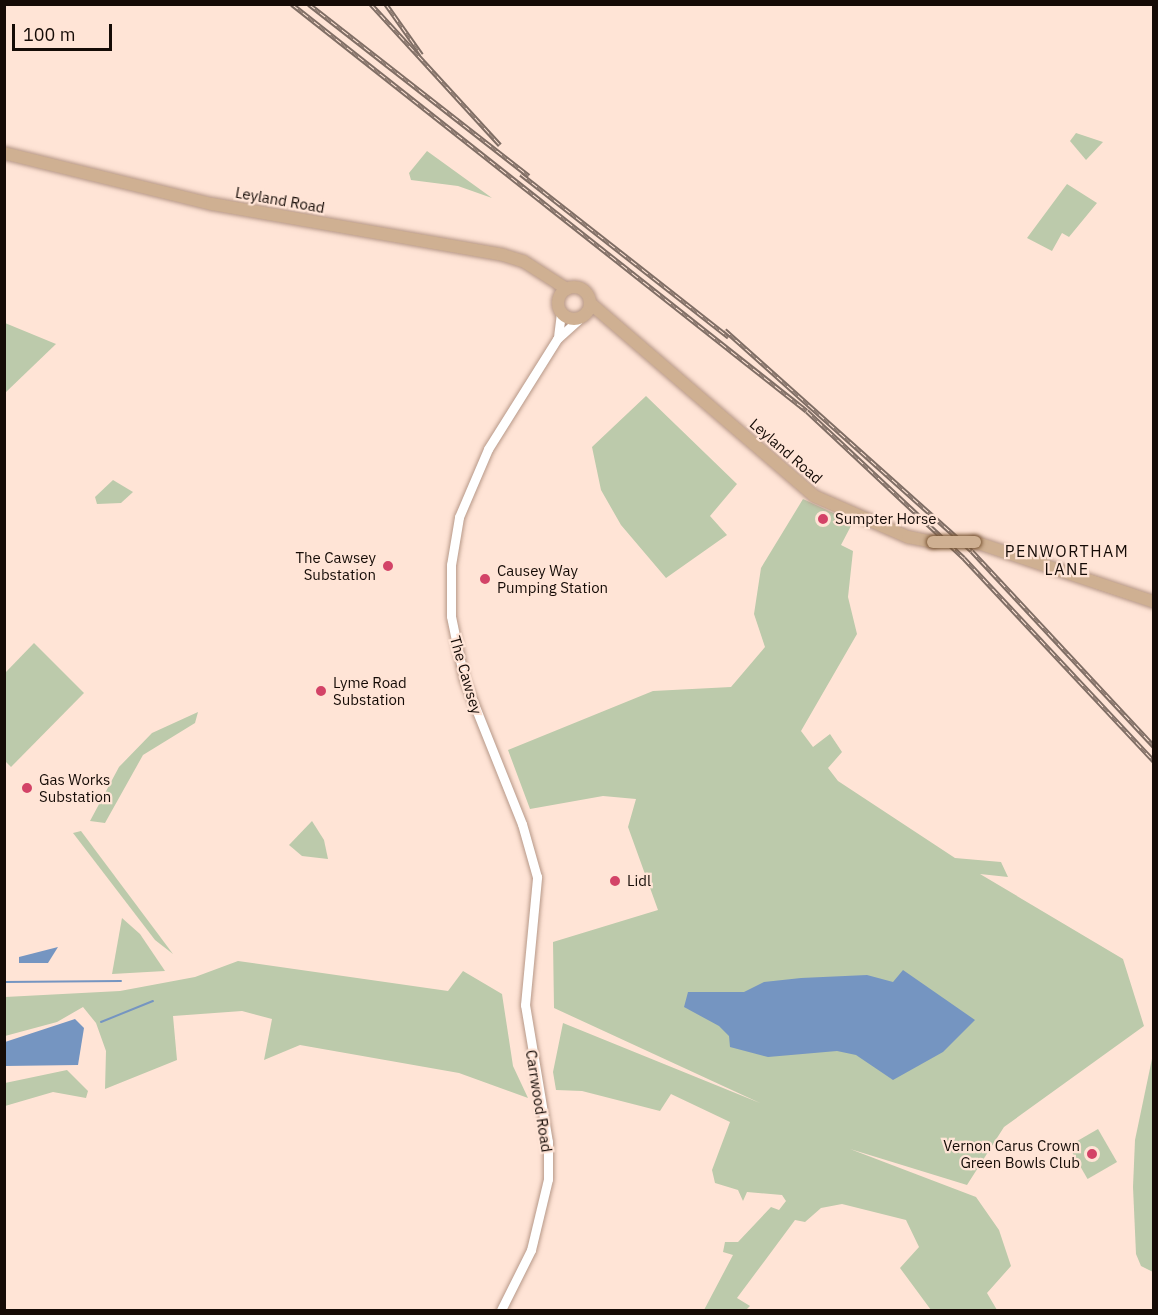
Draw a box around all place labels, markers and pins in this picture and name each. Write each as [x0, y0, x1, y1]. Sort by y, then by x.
place label: Sumpter Horse [835, 510, 936, 528]
marker: Sumpter Horse [816, 512, 830, 526]
place label: The Cawsey Substation [295, 548, 376, 583]
marker: The Cawsey Substation [381, 559, 395, 573]
place label: Causey Way Pumping Station [497, 561, 608, 596]
marker: Causey Way Pumping Station [478, 572, 492, 586]
place label: Lyme Road Substation [333, 673, 407, 708]
marker: Lyme Road Substation [314, 684, 328, 698]
place label: Gas Works Substation [39, 770, 111, 805]
marker: Gas Works Substation [20, 781, 34, 795]
place label: Lidl [627, 872, 651, 890]
marker: Lidl [608, 874, 622, 888]
place label: Vernon Carus Crown Green Bowls Club [943, 1136, 1080, 1171]
marker: Vernon Carus Crown Green Bowls Club [1085, 1147, 1099, 1161]

